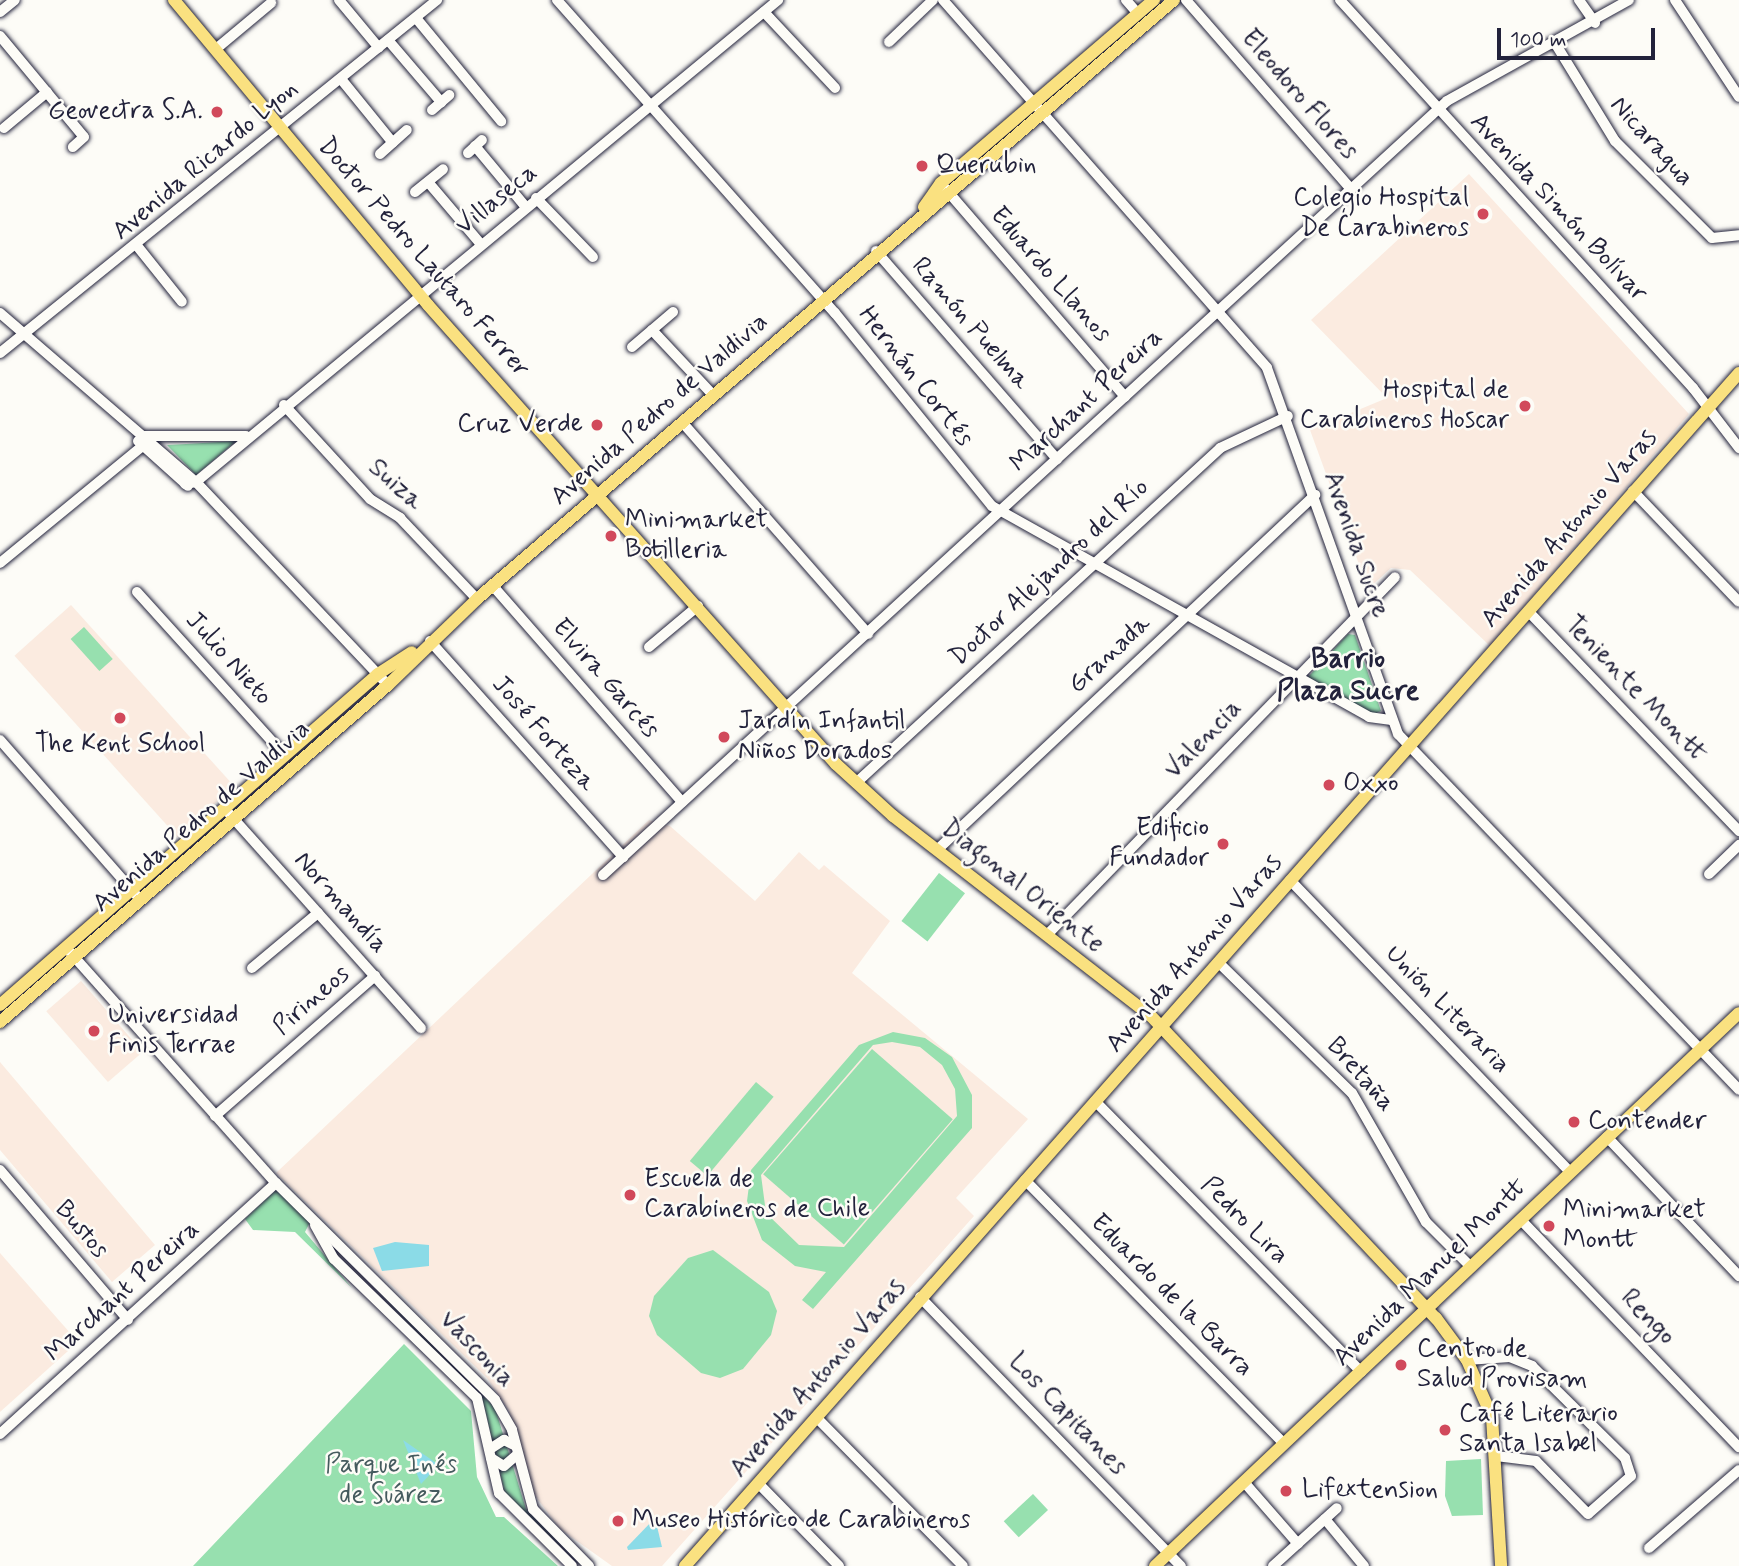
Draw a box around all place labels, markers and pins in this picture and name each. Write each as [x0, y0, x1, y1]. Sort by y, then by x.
place label: Geovectra S.A. [47, 96, 203, 128]
marker: Geovectra S.A. [209, 104, 225, 120]
place label: Querubin [936, 150, 1037, 182]
marker: Querubin [914, 158, 930, 174]
place label: Colegio Hospital De Carabineros [1290, 183, 1469, 244]
marker: Colegio Hospital De Carabineros [1475, 206, 1491, 222]
place label: Hospital de Carabineros Hoscar [1296, 375, 1509, 436]
marker: Hospital de Carabineros Hoscar [1515, 396, 1535, 416]
place label: Cruz Verde [458, 409, 583, 441]
marker: Cruz Verde [589, 417, 605, 433]
place label: Minimarket Botilleria [625, 505, 768, 566]
marker: Minimarket Botilleria [603, 528, 619, 544]
place label: Jardín Infantil Niños Dorados [738, 706, 912, 768]
marker: The Kent School [112, 710, 128, 726]
place label: The Kent School [31, 729, 209, 761]
marker: Jardín Infantil Niños Dorados [716, 729, 732, 745]
place label: Oxxo [1343, 769, 1399, 801]
marker: Oxxo [1321, 777, 1337, 793]
place label: Edificio Fundador [1109, 813, 1209, 874]
marker: Edificio Fundador [1215, 836, 1231, 852]
place label: Universidad Finis Terrae [108, 1000, 239, 1062]
marker: Universidad Finis Terrae [86, 1023, 102, 1039]
place label: Contender [1588, 1106, 1707, 1138]
marker: Contender [1566, 1114, 1582, 1130]
place label: Escuela de Carabineros de Chile [644, 1164, 871, 1226]
marker: Escuela de Carabineros de Chile [622, 1187, 638, 1203]
place label: Minimarket Montt [1563, 1195, 1706, 1256]
marker: Minimarket Montt [1541, 1218, 1557, 1234]
place label: Centro de Salud Provisam [1417, 1334, 1587, 1396]
marker: Centro de Salud Provisam [1391, 1355, 1411, 1375]
place label: Café Literario Santa Isabel [1459, 1399, 1618, 1460]
marker: Café Literario Santa Isabel [1437, 1422, 1453, 1438]
place label: Lifextension [1302, 1475, 1438, 1507]
marker: Lifextension [1276, 1481, 1296, 1501]
place label: Museo Histórico de Carabineros [632, 1505, 969, 1537]
marker: Museo Histórico de Carabineros [610, 1513, 626, 1529]

